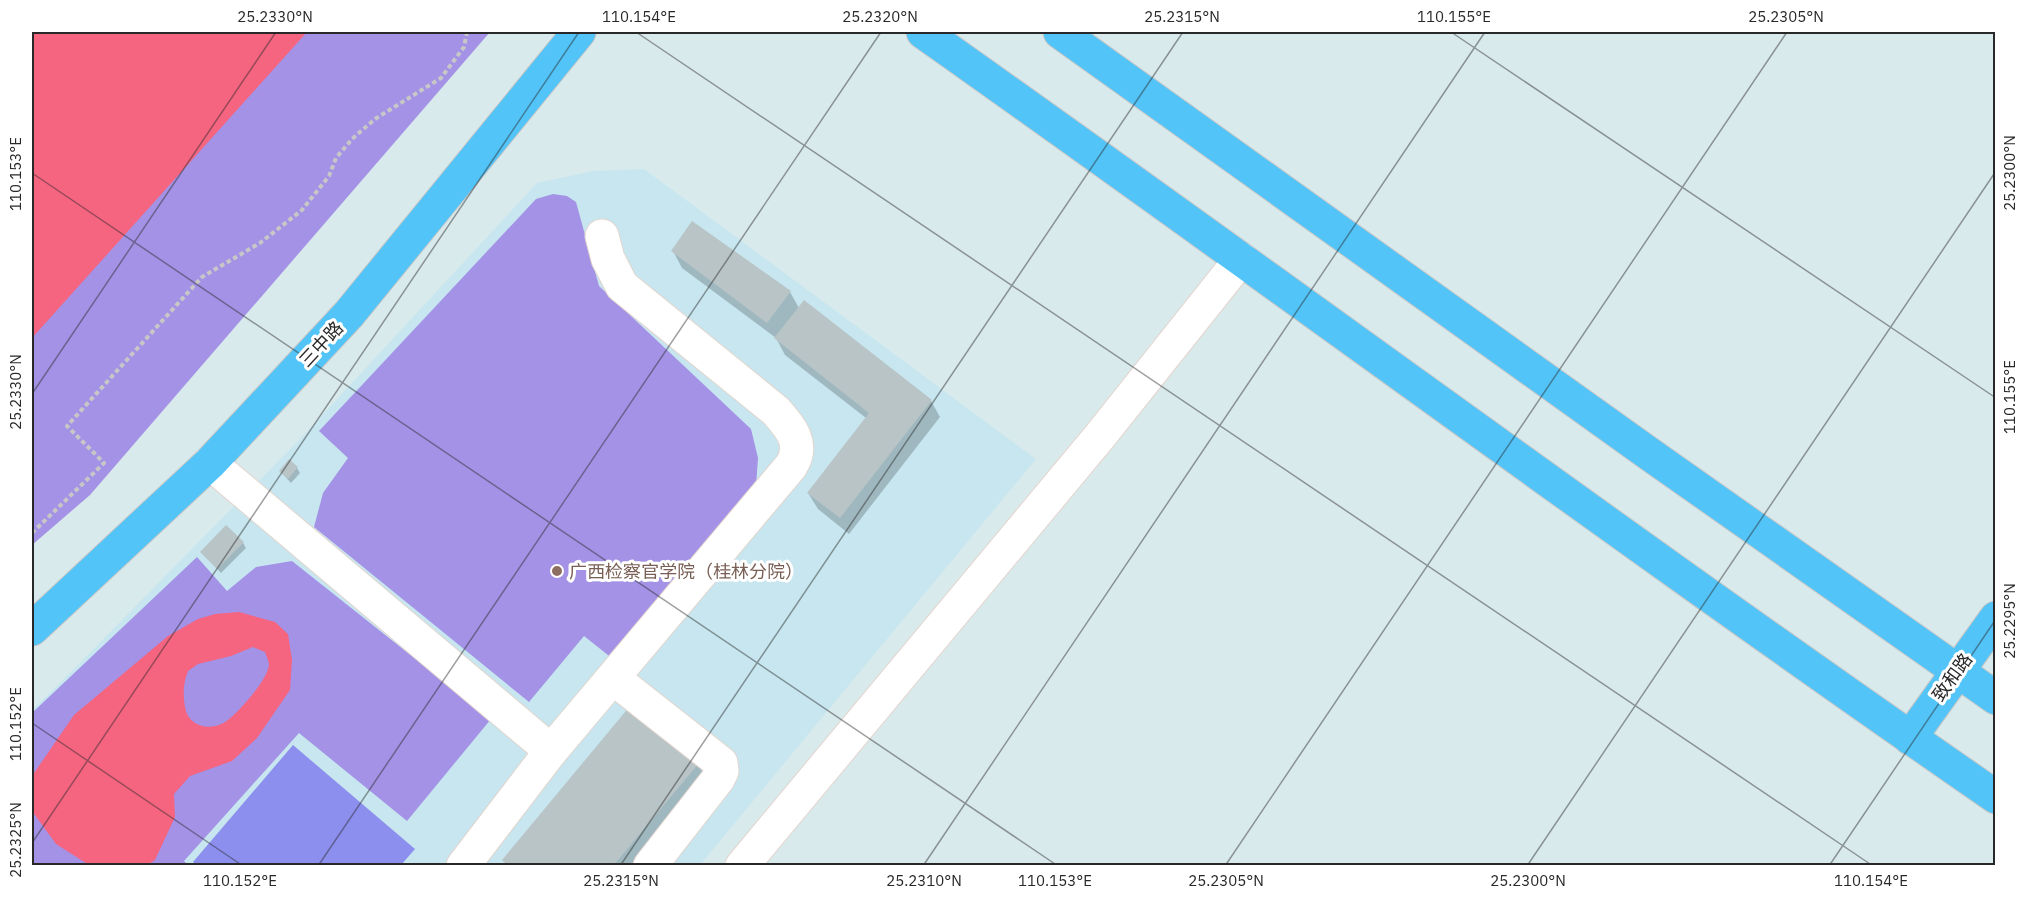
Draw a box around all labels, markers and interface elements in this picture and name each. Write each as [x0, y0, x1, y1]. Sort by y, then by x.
text: 25.2330°N [237, 7, 313, 26]
text: 110.154°E [602, 7, 676, 26]
text: 25.2320°N [842, 7, 918, 26]
text: 25.2315°N [1144, 7, 1220, 26]
text: 110.155°E [1417, 7, 1491, 26]
text: 25.2305°N [1748, 7, 1824, 26]
text: 25.2300°N [2000, 135, 2019, 211]
text: 110.153°E [6, 137, 25, 211]
street label: 三中路 [294, 316, 348, 372]
text: 25.2330°N [6, 354, 25, 430]
text: 110.155°E [2000, 360, 2019, 434]
place label: 广西检察官学院（桂林分院） [569, 560, 803, 583]
marker: 广西检察官学院（桂林分院） [550, 564, 564, 578]
text: 25.2295°N [2000, 583, 2019, 659]
street label: 致和路 [1927, 648, 1977, 706]
text: 110.152°E [6, 687, 25, 761]
text: 25.2325°N [6, 802, 25, 878]
text: 110.152°E [203, 871, 277, 890]
text: 25.2315°N [583, 871, 659, 890]
text: 25.2310°N [886, 871, 962, 890]
text: 110.153°E [1018, 871, 1092, 890]
text: 25.2305°N [1188, 871, 1264, 890]
text: 25.2300°N [1490, 871, 1566, 890]
text: 110.154°E [1834, 871, 1908, 890]

